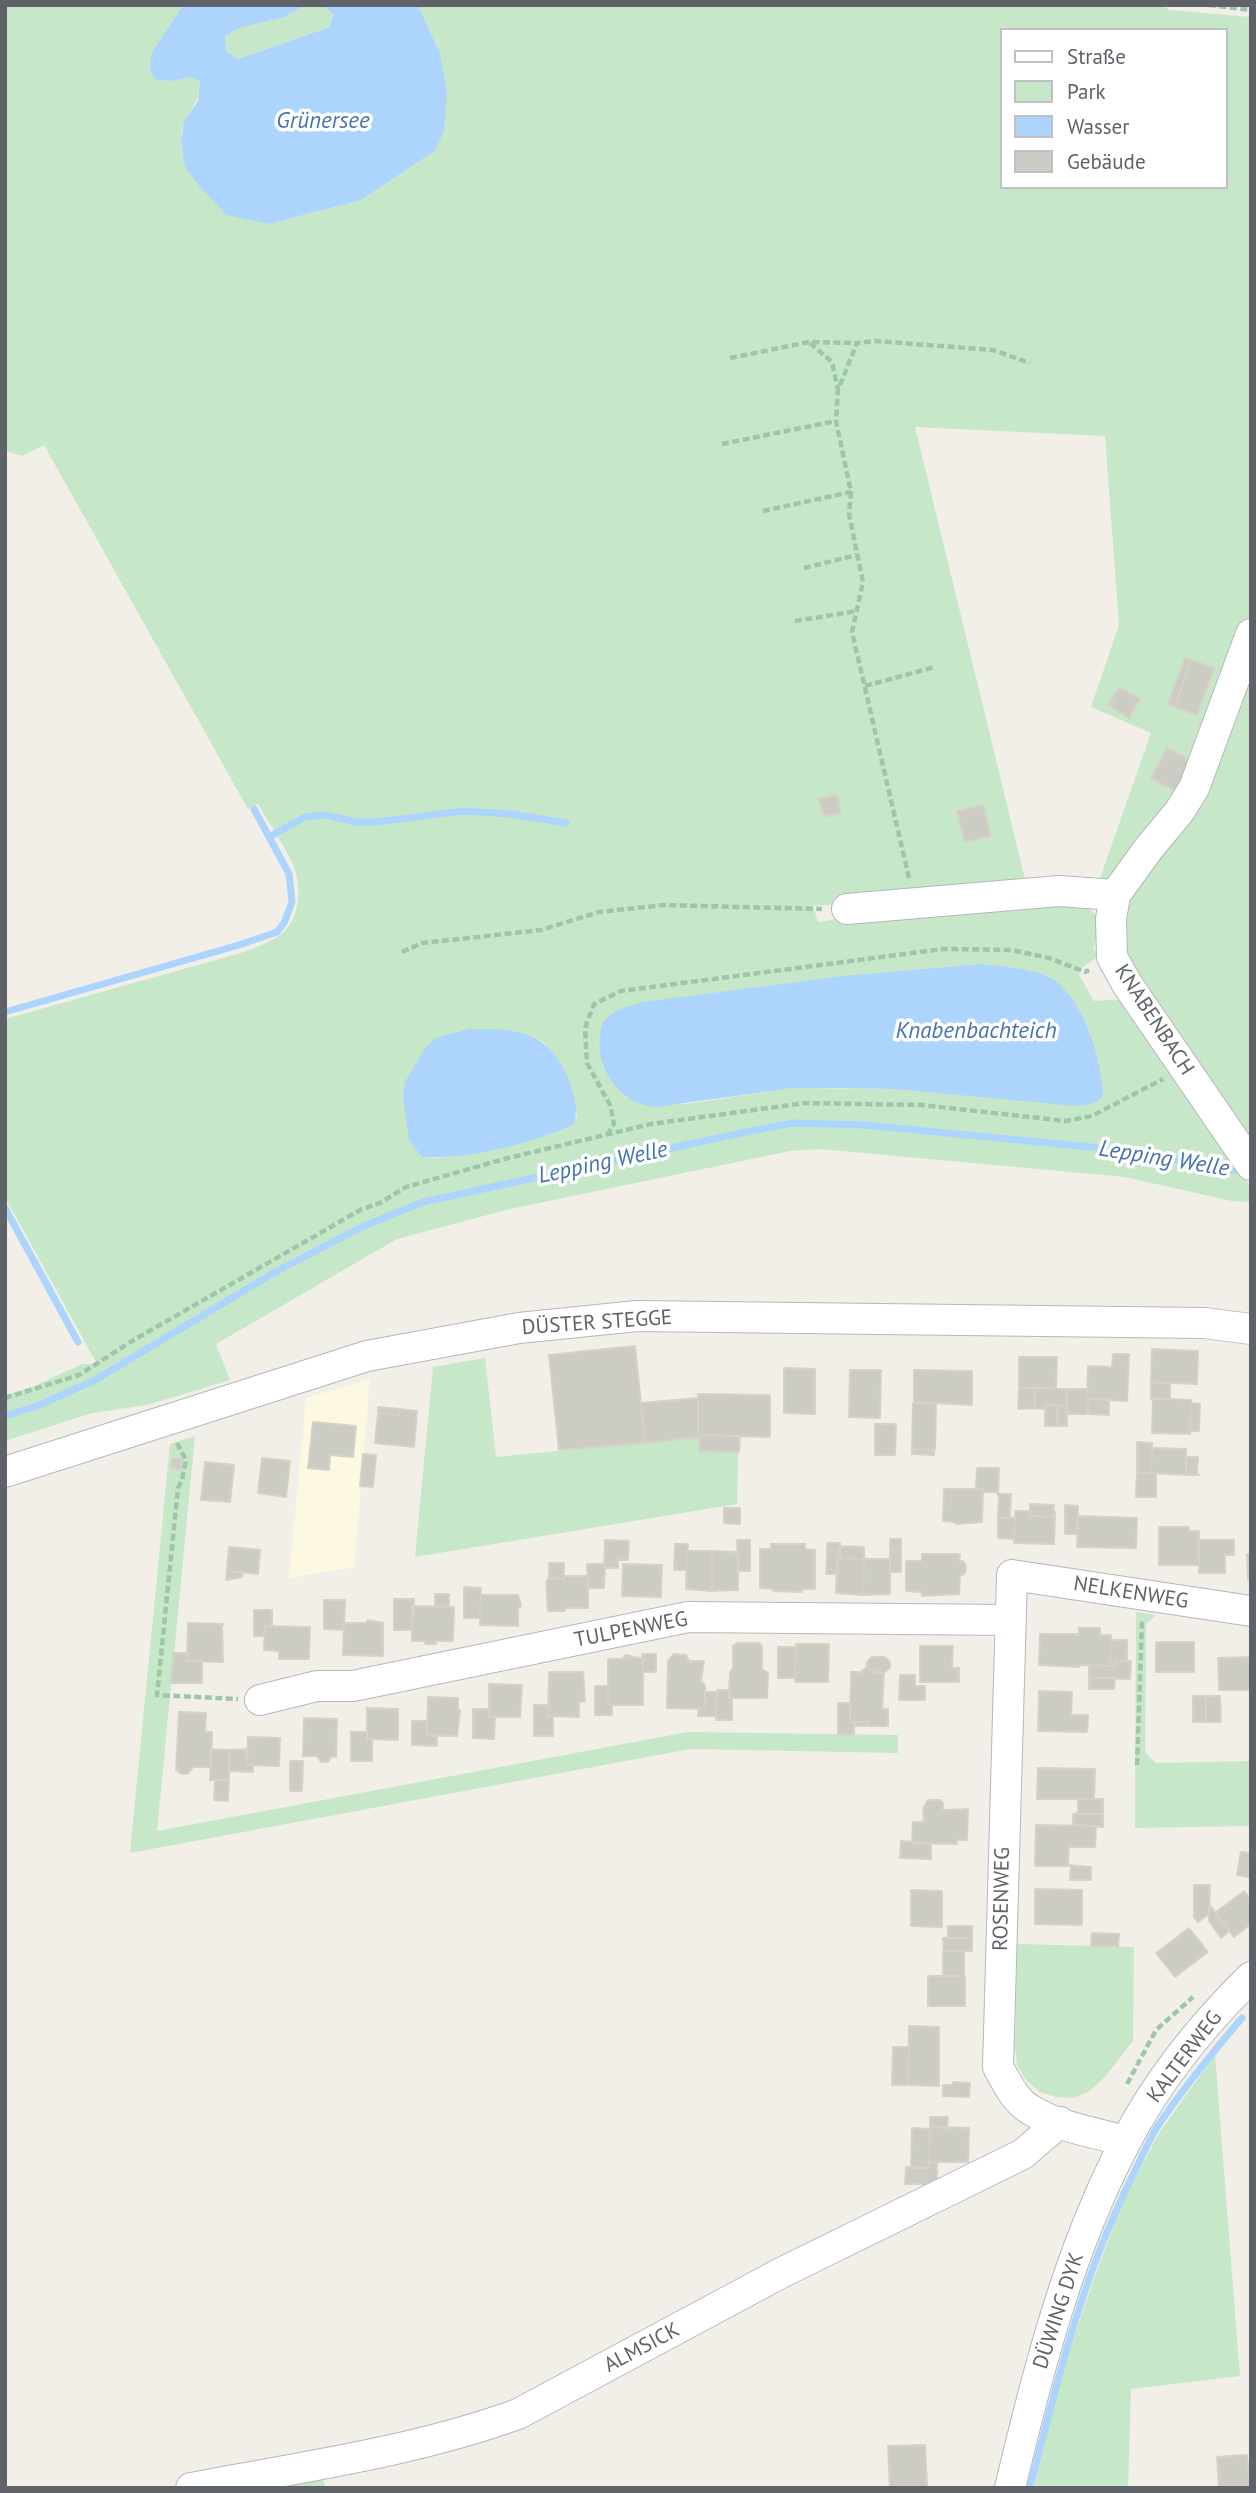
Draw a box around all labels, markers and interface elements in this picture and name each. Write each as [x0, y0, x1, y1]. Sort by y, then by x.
legend [1000, 28, 1228, 189]
text: Straße [1067, 43, 1126, 70]
text: Park [1067, 78, 1106, 105]
water label: Grünersee [276, 107, 370, 135]
text: Wasser [1067, 113, 1129, 140]
text: Gebäude [1067, 148, 1146, 175]
street label: KNABENBACH [1109, 960, 1199, 1080]
water label: Knabenbachteich [895, 1017, 1057, 1045]
water label: Lepping Welle [1097, 1135, 1231, 1183]
water label: Lepping Welle [536, 1136, 670, 1190]
street label: DÜSTER STEGGE [521, 1305, 673, 1341]
street label: NELKENWEG [1072, 1571, 1190, 1615]
street label: TULPENWEG [572, 1607, 690, 1653]
street label: ROSENWEG [988, 1847, 1016, 1951]
street label: KALTERWEG [1142, 2006, 1228, 2108]
street label: DÜWING DYK [1028, 2250, 1090, 2372]
street label: ALMSICK [600, 2318, 684, 2378]

